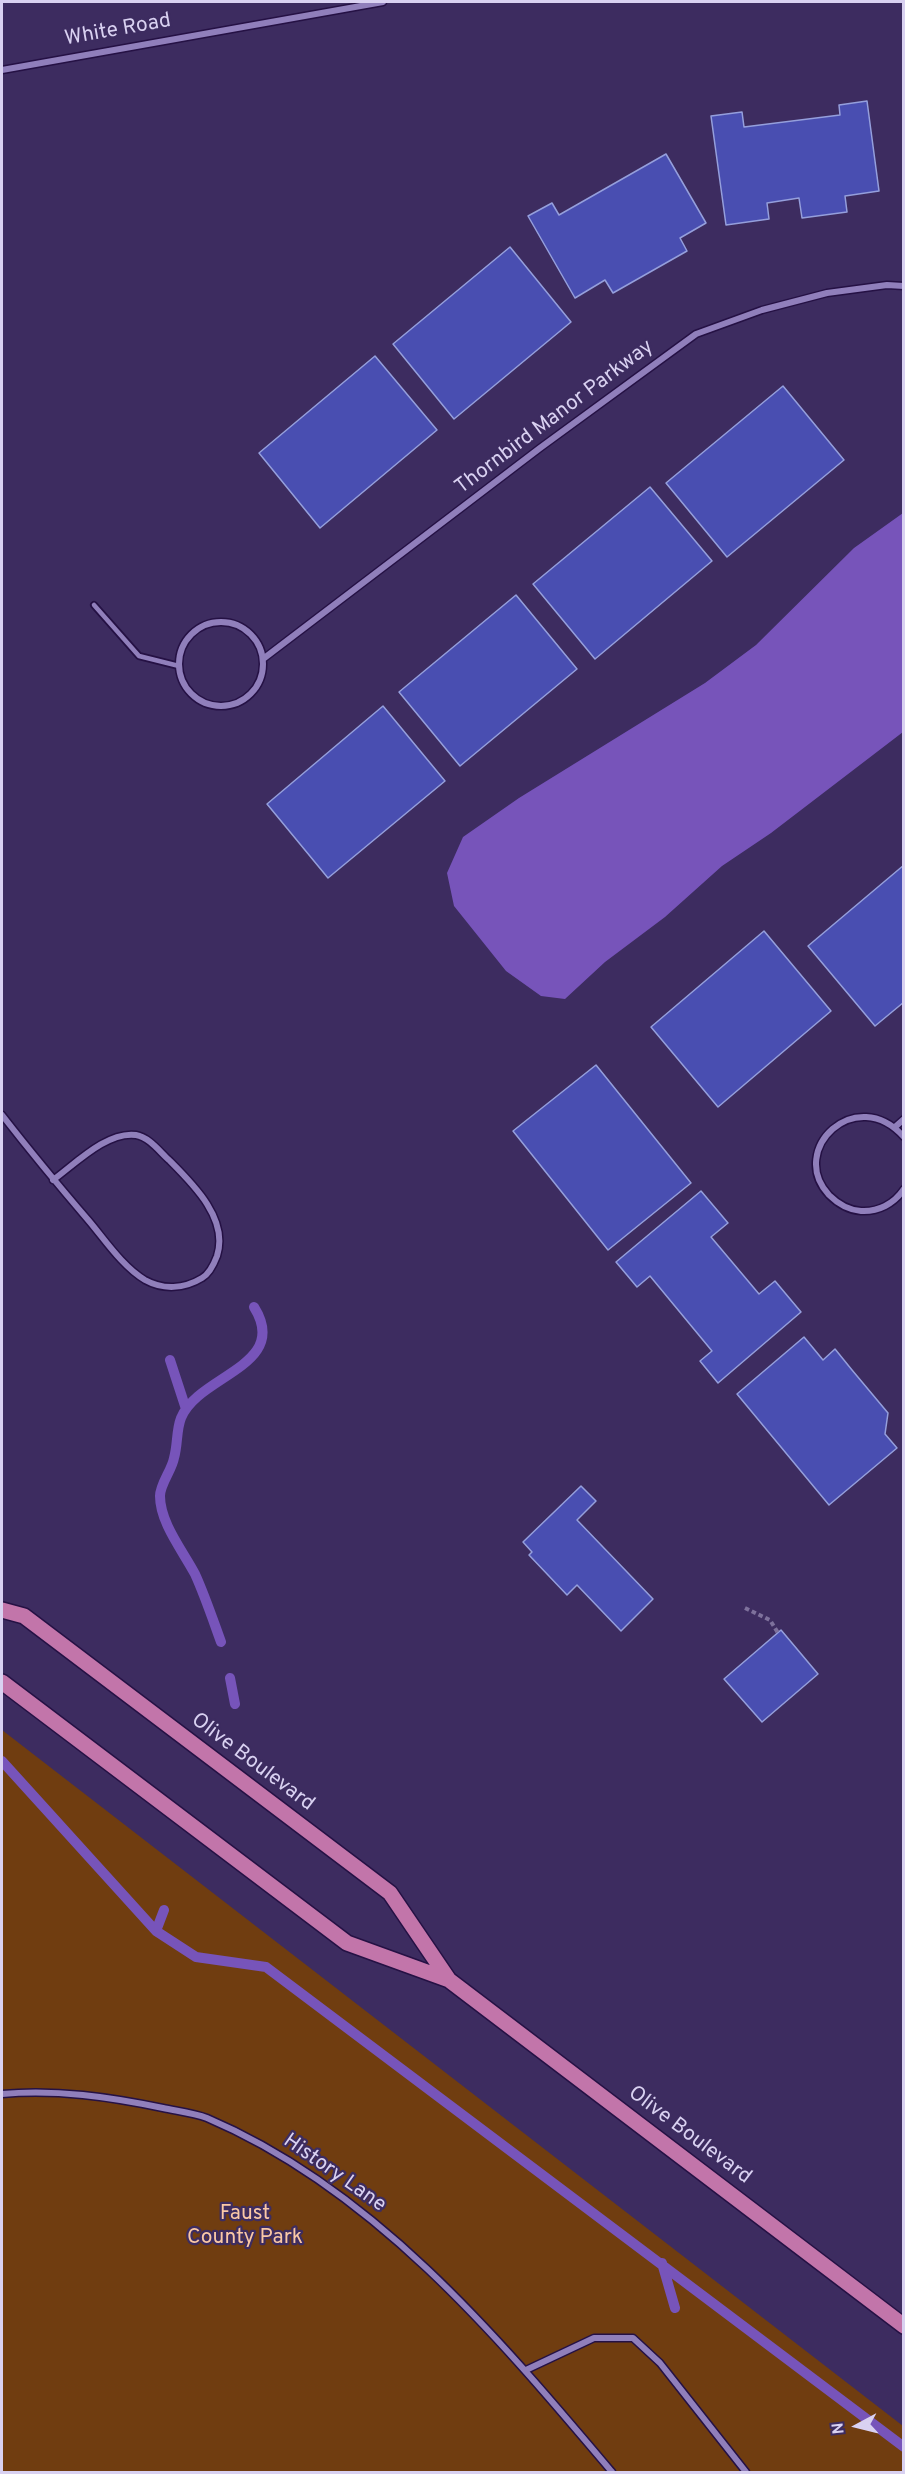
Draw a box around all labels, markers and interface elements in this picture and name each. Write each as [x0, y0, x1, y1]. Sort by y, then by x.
street label: White Road [63, 9, 173, 53]
street label: Thornbird Manor Parkway [451, 335, 659, 501]
street label: Olive Boulevard [185, 1708, 319, 1818]
street label: Olive Boulevard [622, 2081, 756, 2191]
street label: History Lane [278, 2129, 390, 2219]
park label: Faust County Park [187, 2202, 303, 2252]
north arrow [827, 2396, 887, 2456]
text: N [829, 2421, 850, 2435]

